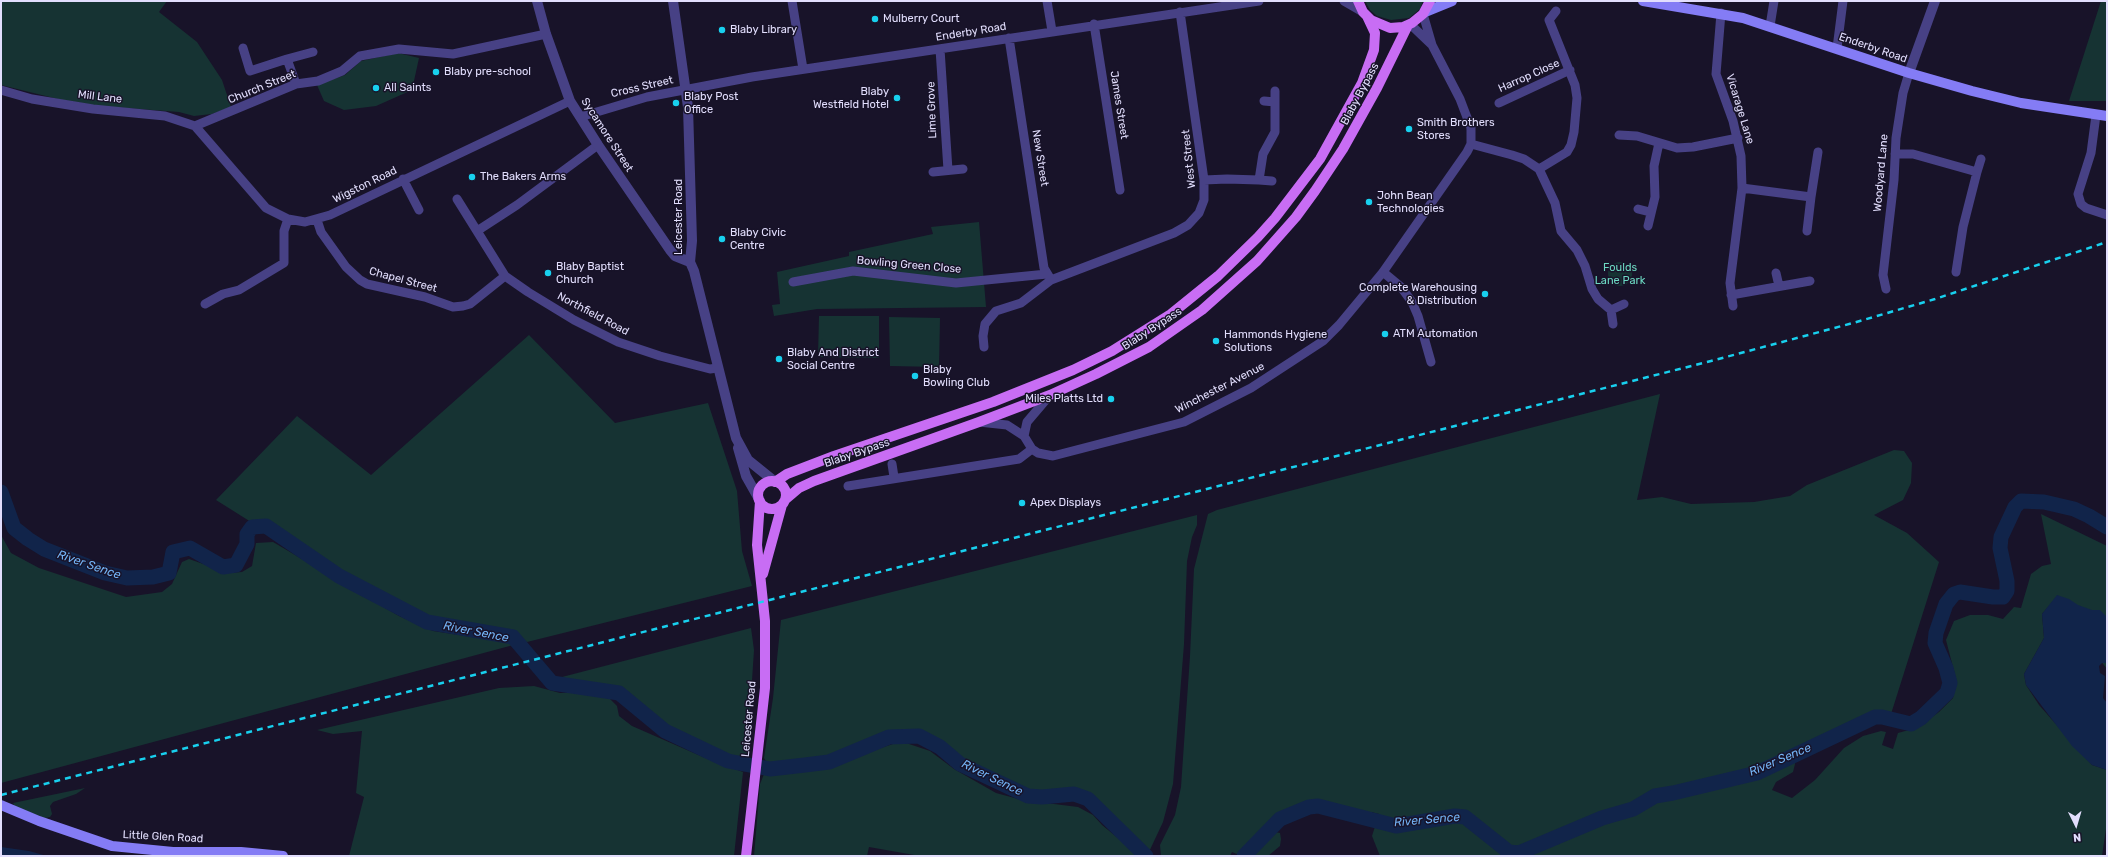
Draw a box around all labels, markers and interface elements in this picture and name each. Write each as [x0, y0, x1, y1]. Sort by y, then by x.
place label: Mulberry Court [883, 12, 960, 26]
marker: Mulberry Court [870, 14, 880, 24]
street label: Enderby Road [935, 20, 1007, 44]
place label: Blaby Library [730, 23, 797, 37]
marker: Blaby Library [717, 25, 727, 35]
street label: Enderby Road [1837, 30, 1909, 66]
street label: Harrop Close [1496, 57, 1562, 95]
street label: Blaby Bypass [1338, 61, 1382, 127]
place label: Blaby pre-school [444, 65, 531, 79]
street label: Church Street [226, 67, 298, 107]
marker: Blaby pre-school [431, 67, 441, 77]
street label: James Street [1107, 70, 1131, 140]
street label: Vicarage Lane [1723, 72, 1757, 146]
street label: Cross Street [610, 73, 674, 101]
place label: All Saints [384, 81, 431, 95]
street label: Lime Grove [924, 81, 940, 139]
marker: All Saints [371, 83, 381, 93]
place label: Blaby Westfield Hotel [813, 85, 889, 111]
street label: Mill Lane [77, 88, 123, 106]
place label: Blaby Post Office [684, 90, 738, 116]
marker: Blaby Westfield Hotel [892, 93, 902, 103]
street label: Sycamore Street [578, 95, 636, 175]
marker: Blaby Post Office [671, 98, 681, 108]
place label: Smith Brothers Stores [1417, 116, 1495, 142]
marker: Smith Brothers Stores [1404, 124, 1414, 134]
street label: New Street [1029, 129, 1051, 187]
street label: West Street [1179, 129, 1199, 189]
street label: Woodyard Lane [1871, 134, 1891, 212]
street label: Wigston Road [331, 164, 399, 206]
place label: The Bakers Arms [480, 170, 566, 184]
marker: The Bakers Arms [467, 172, 477, 182]
street label: Leicester Road [672, 179, 686, 255]
place label: John Bean Technologies [1377, 189, 1444, 215]
marker: John Bean Technologies [1364, 197, 1374, 207]
place label: Blaby Civic Centre [730, 226, 786, 252]
marker: Blaby Civic Centre [717, 234, 727, 244]
street label: Bowling Green Close [856, 254, 962, 276]
place label: Blaby Baptist Church [556, 260, 624, 286]
park label: Foulds Lane Park [1595, 261, 1645, 287]
street label: Chapel Street [367, 265, 439, 295]
marker: Blaby Baptist Church [543, 268, 553, 278]
place label: Complete Warehousing & Distribution [1359, 281, 1477, 307]
marker: Complete Warehousing & Distribution [1480, 289, 1490, 299]
street label: Northfield Road [555, 290, 631, 338]
street label: Blaby Bypass [1120, 305, 1184, 353]
place label: ATM Automation [1393, 327, 1478, 341]
place label: Hammonds Hygiene Solutions [1224, 328, 1327, 354]
marker: ATM Automation [1380, 329, 1390, 339]
marker: Hammonds Hygiene Solutions [1211, 336, 1221, 346]
place label: Blaby And District Social Centre [787, 346, 879, 372]
marker: Blaby And District Social Centre [774, 354, 784, 364]
street label: Winchester Avenue [1173, 360, 1267, 416]
place label: Blaby Bowling Club [923, 363, 990, 389]
marker: Blaby Bowling Club [910, 371, 920, 381]
place label: Miles Platts Ltd [1025, 392, 1103, 406]
marker: Miles Platts Ltd [1106, 394, 1116, 404]
street label: Blaby Bypass [822, 436, 892, 470]
place label: Apex Displays [1030, 496, 1101, 510]
marker: Apex Displays [1017, 498, 1027, 508]
water label: River Sence [55, 547, 123, 583]
water label: River Sence [442, 619, 510, 645]
street label: Leicester Road [739, 681, 759, 757]
water label: River Sence [1747, 740, 1813, 780]
water label: River Sence [959, 757, 1025, 799]
north arrow [2056, 805, 2096, 845]
water label: River Sence [1393, 810, 1461, 830]
street label: Little Glen Road [122, 828, 204, 846]
text: N [2073, 831, 2082, 844]

